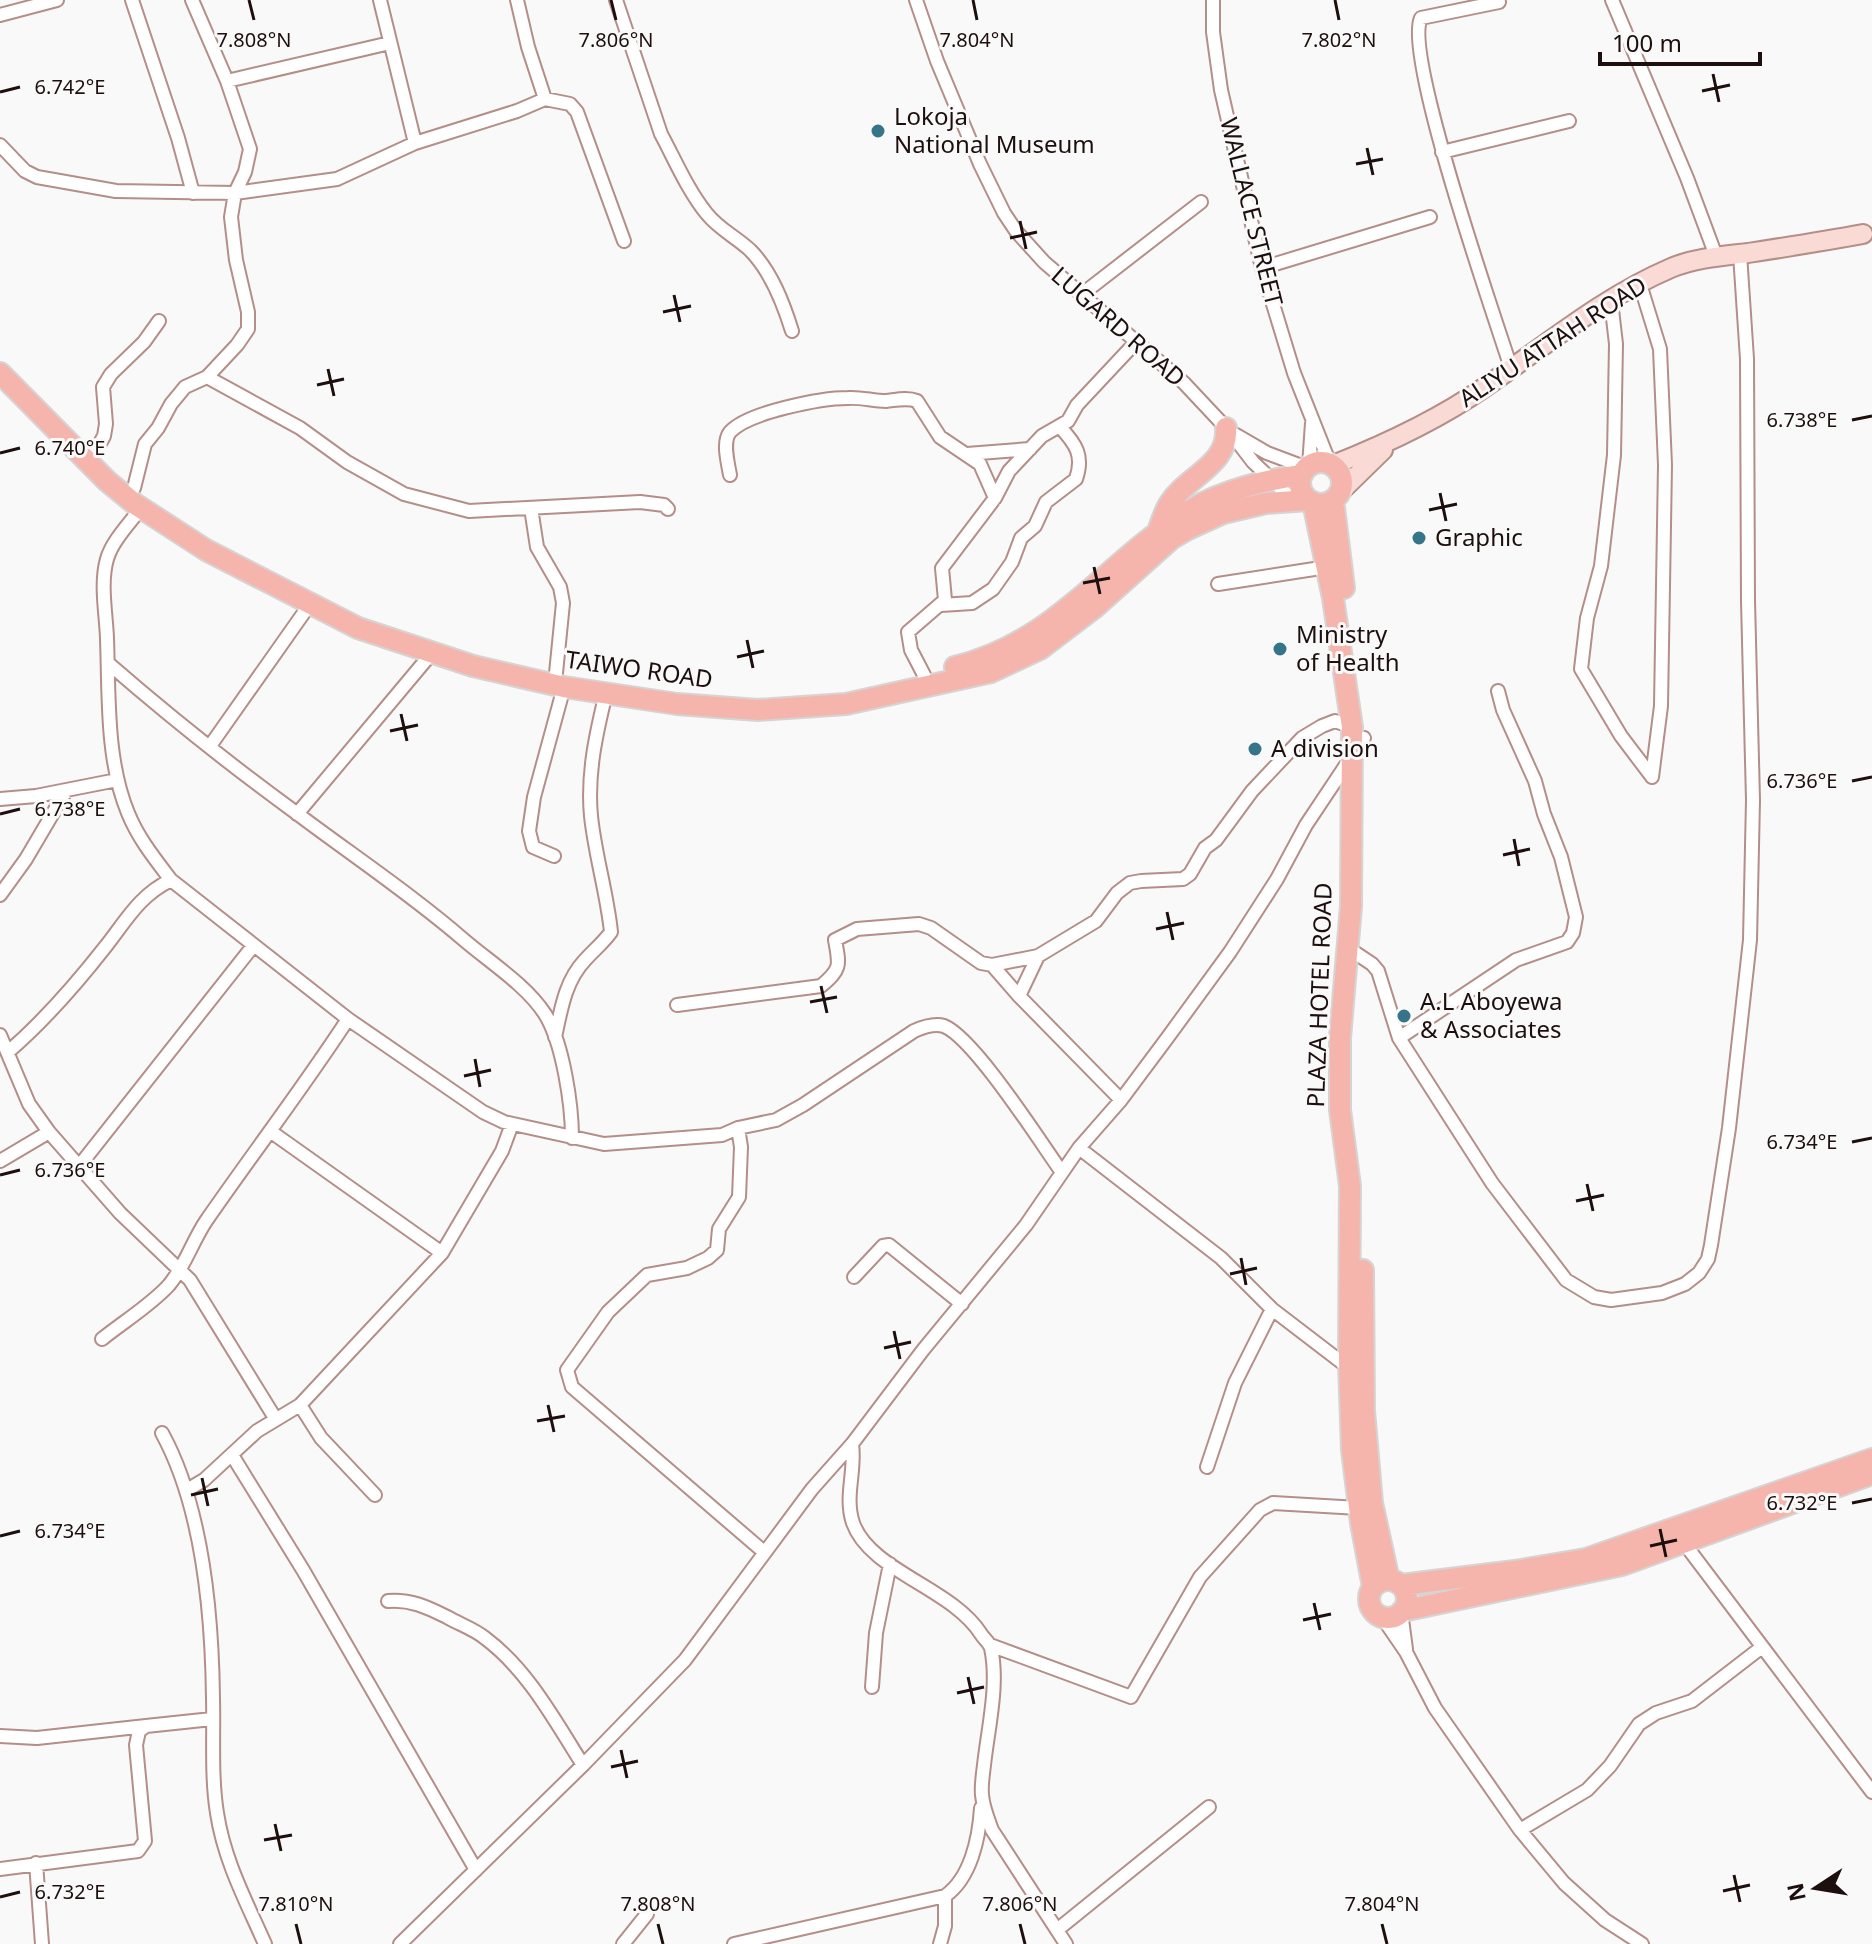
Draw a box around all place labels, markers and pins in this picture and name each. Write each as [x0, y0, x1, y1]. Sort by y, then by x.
place label: Lokoja National Museum [894, 99, 1095, 160]
marker: Lokoja National Museum [869, 122, 887, 140]
place label: Graphic [1435, 520, 1523, 553]
marker: Graphic [1410, 529, 1428, 547]
place label: Ministry of Health [1296, 617, 1400, 678]
marker: Ministry of Health [1271, 640, 1289, 658]
place label: A division [1271, 731, 1379, 764]
marker: A division [1246, 740, 1264, 758]
place label: A.L Aboyewa & Associates [1420, 984, 1562, 1045]
marker: A.L Aboyewa & Associates [1395, 1007, 1413, 1025]

